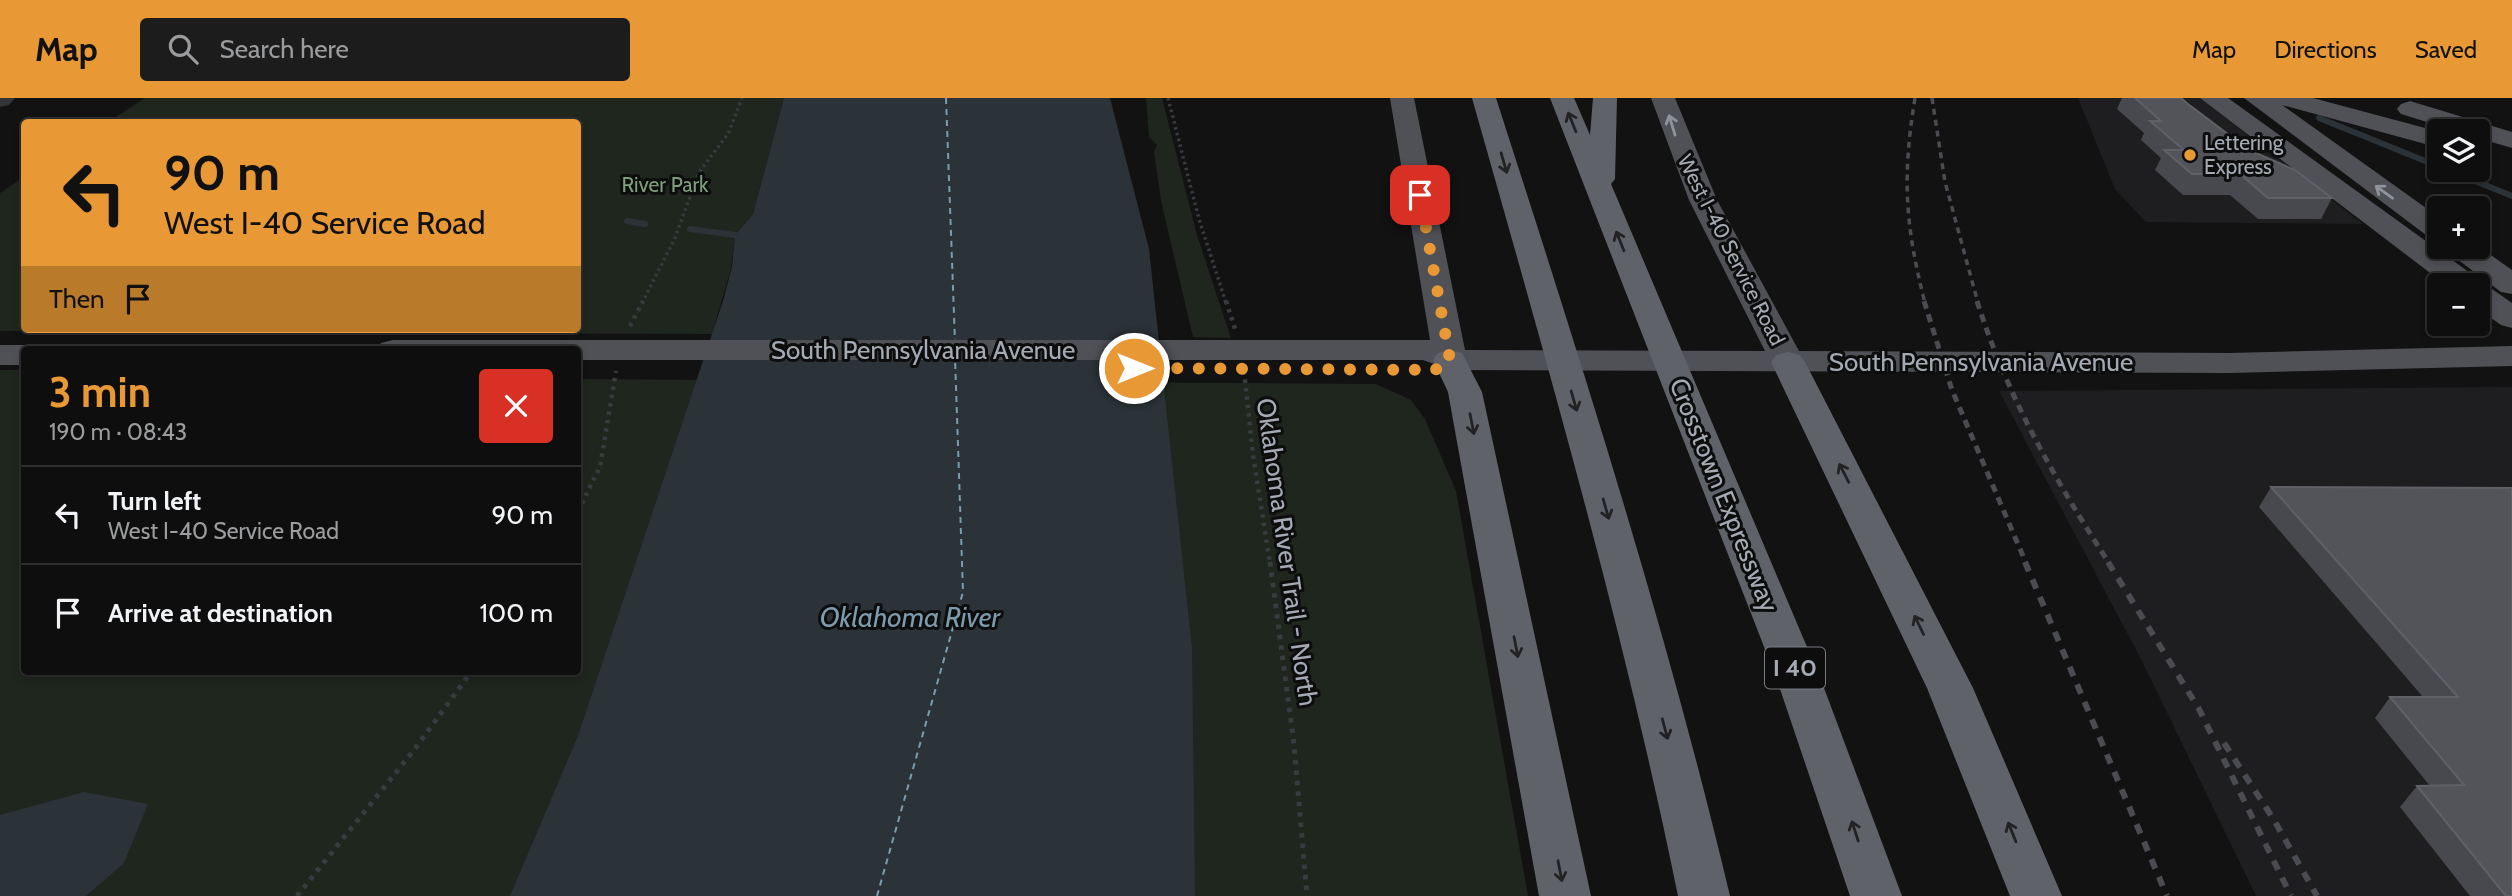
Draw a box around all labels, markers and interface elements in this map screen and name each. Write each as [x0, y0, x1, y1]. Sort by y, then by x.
search box [140, 18, 630, 81]
text: Map [35, 29, 98, 69]
icon: search [164, 30, 202, 68]
text: Search here [220, 33, 349, 65]
text: Map [2192, 35, 2236, 64]
text: Directions [2274, 35, 2377, 64]
text: Saved [2415, 35, 2477, 64]
one-way arrow [1564, 112, 1577, 134]
one-way arrow [1664, 114, 1677, 136]
map controls [2427, 119, 2490, 336]
button: layers [2427, 119, 2490, 182]
place label: Lettering Express [2204, 130, 2284, 179]
text: 90 m [164, 143, 280, 202]
icon: left [49, 147, 140, 238]
marker: Lettering Express [2182, 147, 2198, 163]
street label: West I-40 Service Road [1672, 150, 1790, 349]
one-way arrow [1498, 152, 1511, 174]
pin [1390, 165, 1450, 225]
park label: River Park [621, 172, 709, 197]
icon: arrive [1401, 176, 1439, 214]
one-way arrow [2375, 185, 2394, 199]
button: + [2427, 196, 2490, 259]
text: West I-40 Service Road [164, 203, 485, 242]
one-way arrow [1613, 230, 1626, 252]
button: − [2427, 273, 2490, 336]
icon: arrive [119, 280, 157, 318]
text: Then [49, 283, 105, 315]
position arrow [1097, 331, 1171, 405]
street label: South Pennsylvania Avenue [771, 334, 1075, 366]
street label: South Pennsylvania Avenue [1829, 346, 2133, 378]
text: 3 min [49, 366, 151, 418]
button: close [479, 369, 553, 443]
street label: Crosstown Expressway [1662, 373, 1786, 617]
one-way arrow [1568, 389, 1581, 411]
street label: Oklahoma River Trail - North [1250, 396, 1324, 708]
one-way arrow [1465, 412, 1479, 435]
text: 190 m · 08:43 [49, 418, 187, 446]
one-way arrow [1837, 463, 1851, 484]
text: Turn left [108, 485, 201, 517]
icon: left [49, 496, 87, 534]
one-way arrow [1600, 498, 1613, 520]
text: 90 m [491, 499, 553, 531]
text: West I-40 Service Road [108, 517, 339, 545]
icon: arrive [49, 594, 87, 632]
text: Arrive at destination [108, 597, 333, 629]
text: 100 m [480, 597, 553, 629]
water label: Oklahoma River [820, 600, 1002, 634]
one-way arrow [1912, 615, 1926, 636]
one-way arrow [1509, 635, 1523, 658]
road number: I 40 [1765, 648, 1825, 688]
one-way arrow [1659, 717, 1672, 739]
one-way arrow [1848, 820, 1861, 842]
one-way arrow [2004, 822, 2017, 844]
one-way arrow [1553, 859, 1567, 882]

